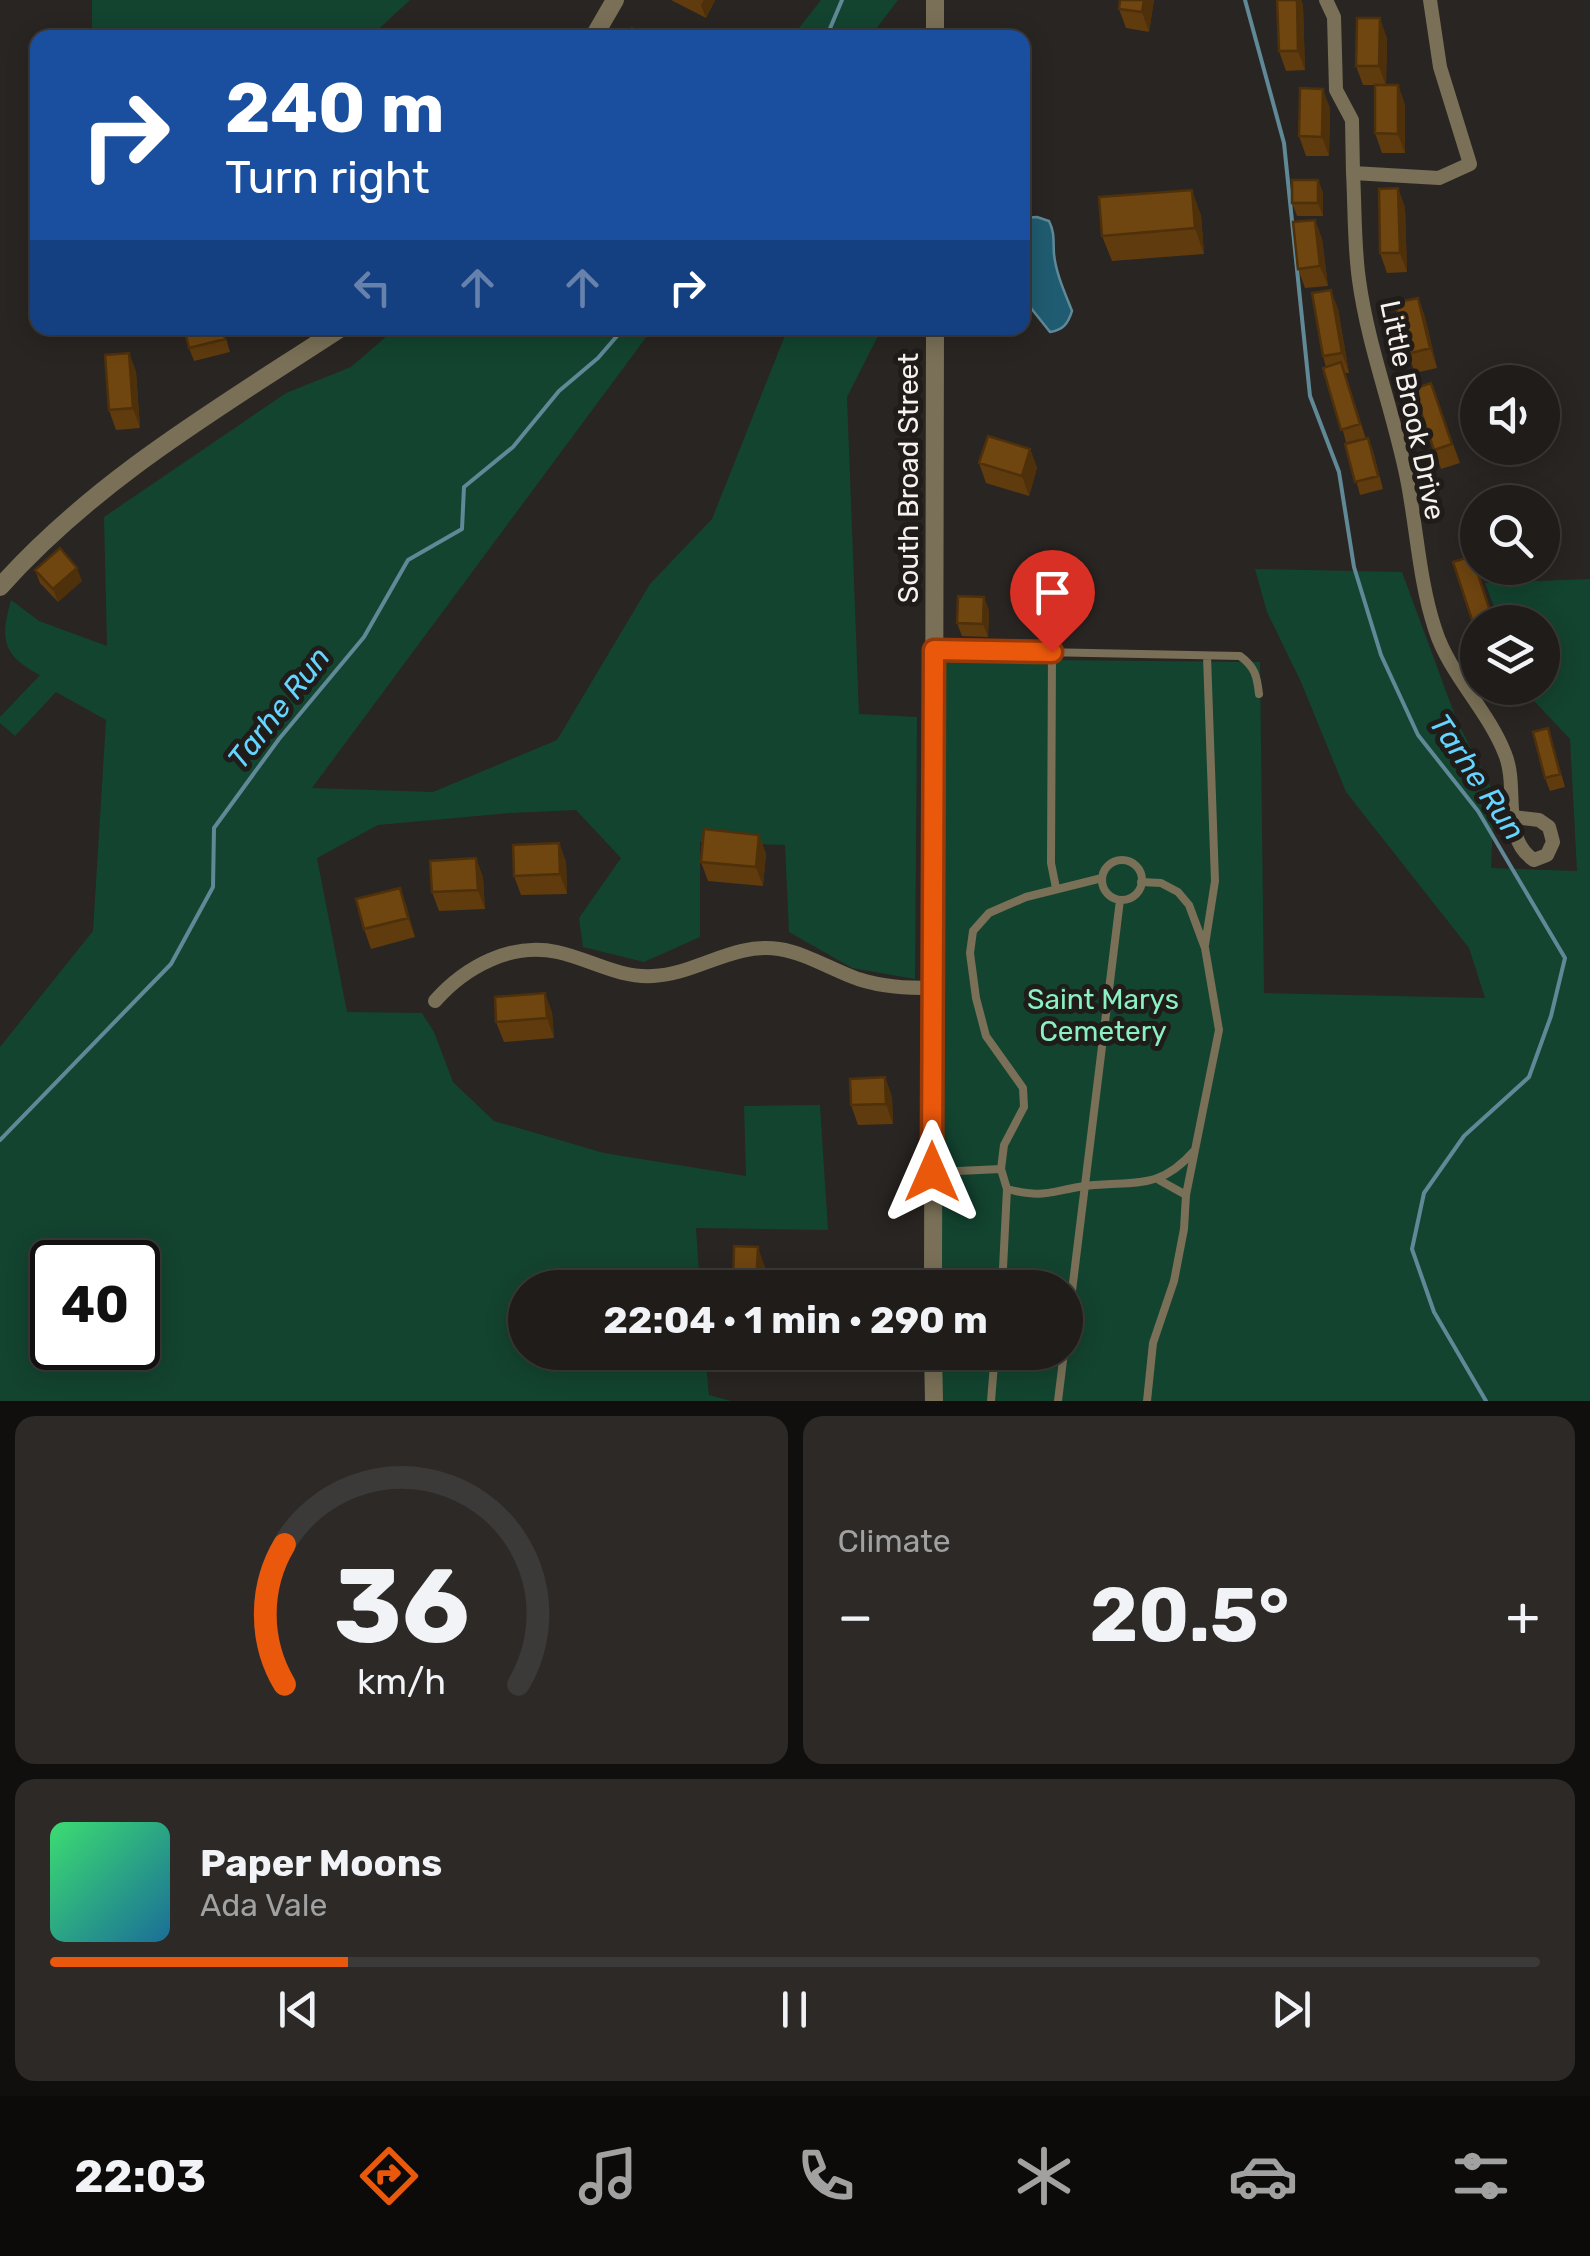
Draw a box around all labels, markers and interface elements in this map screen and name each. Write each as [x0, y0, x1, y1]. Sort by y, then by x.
text: 240 m [225, 67, 445, 150]
icon: right [60, 70, 190, 200]
text: Turn right [225, 151, 429, 204]
icon: left [345, 260, 400, 315]
icon: ahead [450, 260, 505, 315]
icon: ahead [555, 260, 610, 315]
icon: right [660, 260, 715, 315]
street label: Little Brook Drive [1373, 297, 1452, 523]
street label: South Broad Street [892, 353, 925, 603]
map controls [1460, 365, 1560, 705]
button: sound [1460, 365, 1560, 465]
button: search [1460, 485, 1560, 585]
pin [1010, 550, 1095, 653]
icon: arrive [1025, 565, 1080, 620]
button: layers [1460, 605, 1560, 705]
water label: Tarhe Run [220, 640, 338, 776]
water label: Tarhe Run [1422, 707, 1532, 847]
park label: Saint Marys Cemetery [1027, 983, 1179, 1048]
position arrow [880, 1120, 984, 1224]
speed limit sign: 40 [30, 1240, 160, 1370]
text: 22:04 · 1 min · 290 m [603, 1297, 988, 1343]
text: Climate [838, 1522, 951, 1560]
text: 36 [333, 1545, 469, 1668]
text: 20.5° [1090, 1571, 1289, 1660]
text: − [838, 1584, 873, 1649]
text: + [1506, 1584, 1540, 1649]
text: km/h [357, 1661, 446, 1703]
text: Paper Moons [200, 1840, 442, 1886]
text: Ada Vale [200, 1886, 327, 1924]
icon: previous [271, 1982, 326, 2037]
icon: pause [767, 1982, 822, 2037]
icon: next [1264, 1982, 1319, 2037]
icon: directions [354, 2141, 424, 2211]
icon: music [573, 2141, 643, 2211]
icon: phone [791, 2141, 861, 2211]
icon: climate [1009, 2141, 1079, 2211]
icon: car [1228, 2141, 1298, 2211]
icon: filters [1446, 2141, 1516, 2211]
text: 22:03 [74, 2150, 206, 2203]

